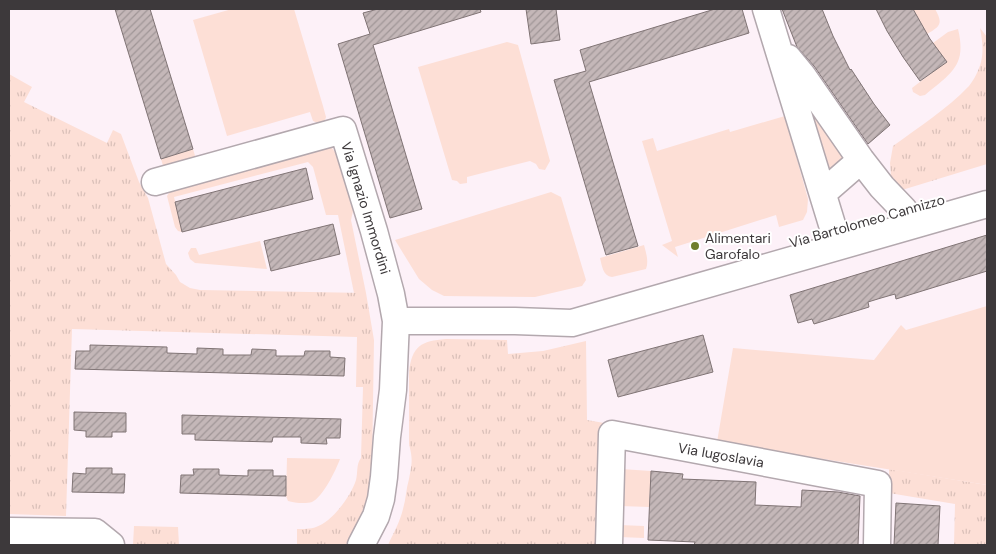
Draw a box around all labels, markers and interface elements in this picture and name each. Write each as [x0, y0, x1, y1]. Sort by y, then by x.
street label: Via Ignazio Immordini [337, 140, 395, 276]
street label: Via Bartolomeo Cannizzo [787, 190, 947, 252]
place label: Alimentari Garofalo [705, 229, 771, 263]
marker: Alimentari Garofalo [689, 240, 701, 252]
street label: Via Iugoslavia [677, 439, 765, 471]

